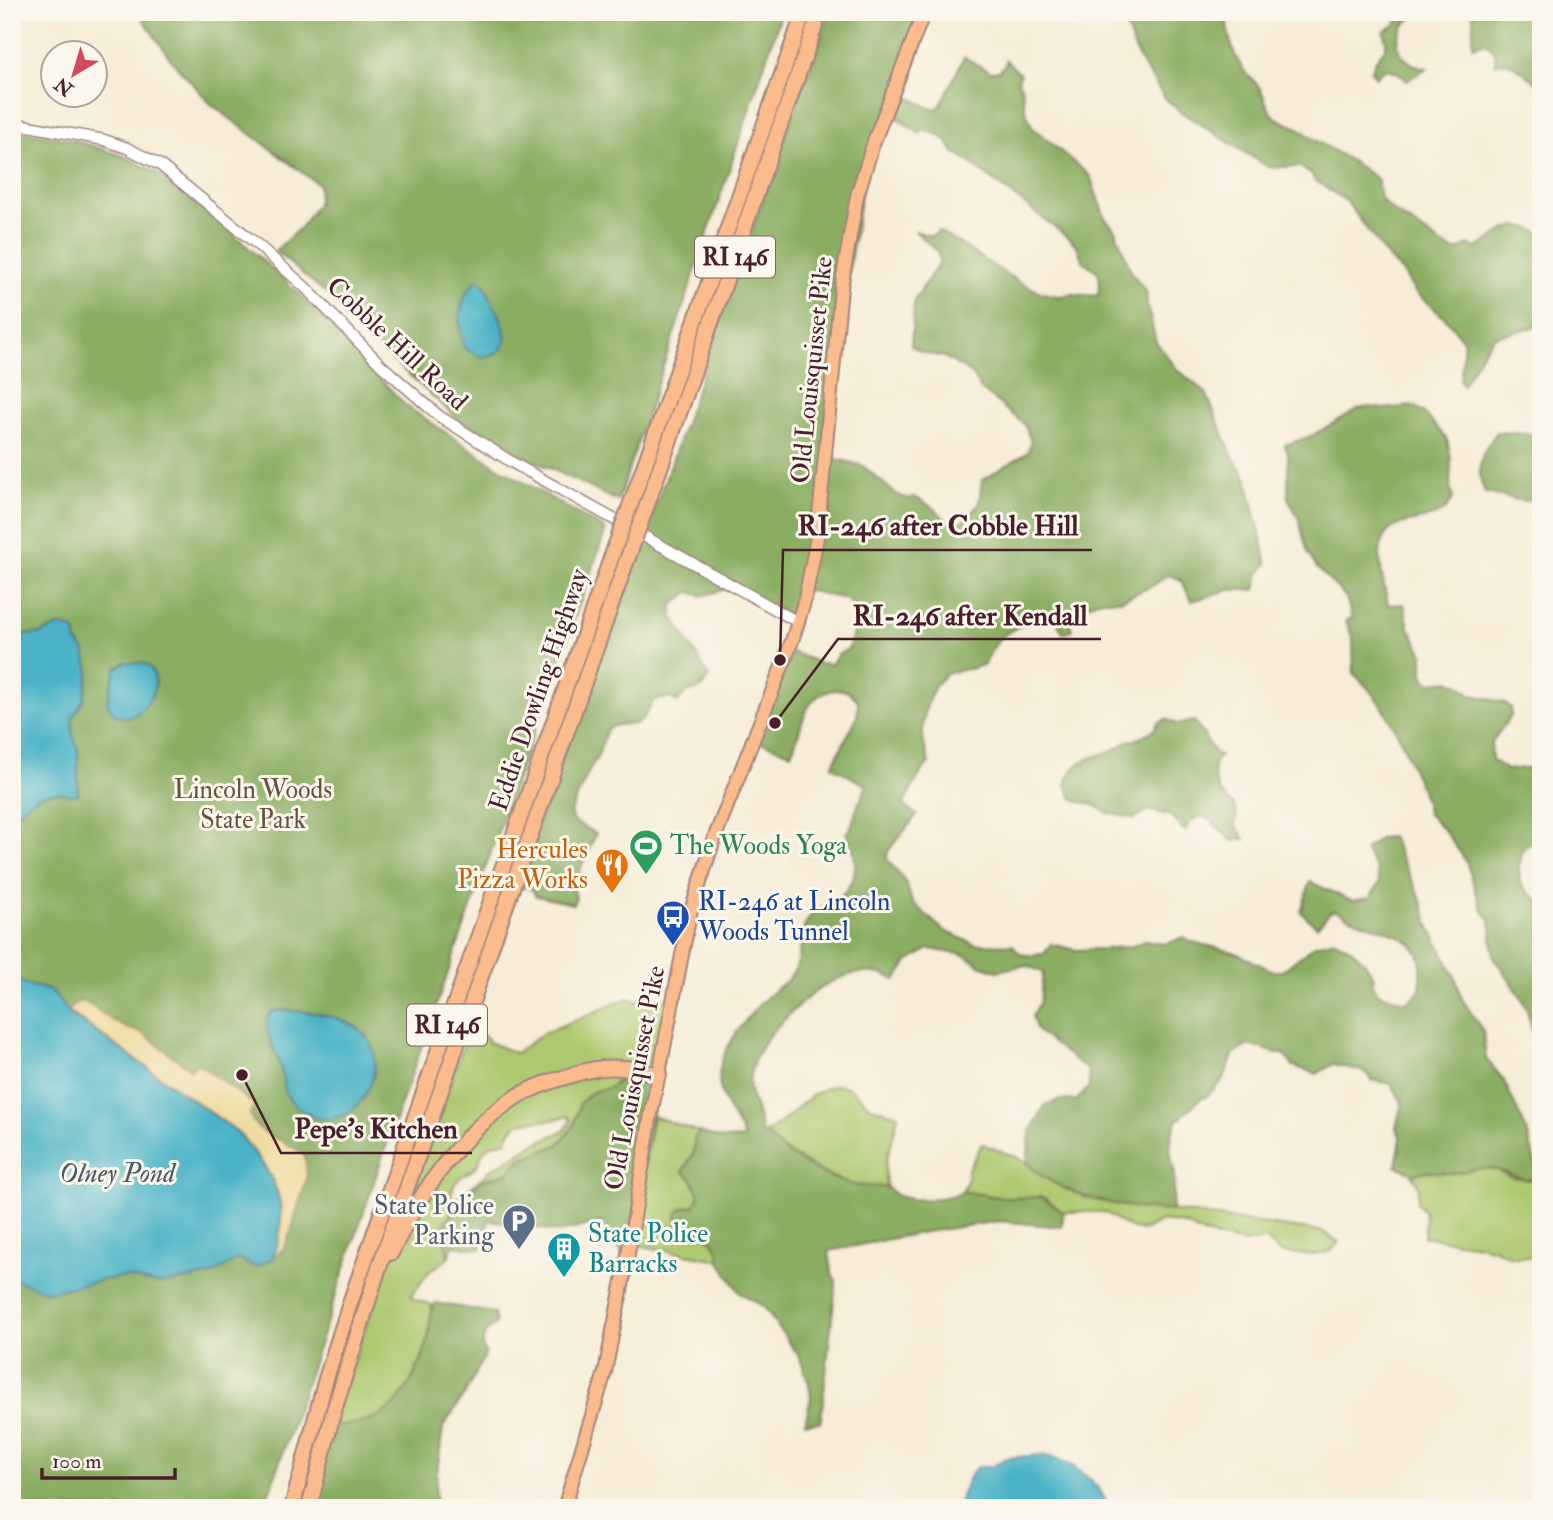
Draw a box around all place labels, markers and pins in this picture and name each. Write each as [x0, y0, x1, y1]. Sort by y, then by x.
callout: RI-246 after Cobble Hill [783, 501, 1092, 550]
callout: RI-246 after Kendall [838, 590, 1101, 639]
sports icon: The Woods Yoga [627, 827, 665, 876]
place label: The Woods Yoga [670, 830, 847, 862]
place label: Hercules Pizza Works [457, 834, 588, 896]
restaurant icon: Hercules Pizza Works [593, 846, 631, 895]
place label: RI-246 at Lincoln Woods Tunnel [697, 886, 890, 948]
bus stop icon: RI-246 at Lincoln Woods Tunnel [654, 898, 692, 947]
callout: Pepe's Kitchen [281, 1104, 472, 1153]
place label: State Police Parking [374, 1190, 495, 1252]
parking icon: State Police Parking [500, 1202, 538, 1251]
place label: State Police Barracks [588, 1218, 708, 1280]
building icon: State Police Barracks [545, 1230, 583, 1279]

